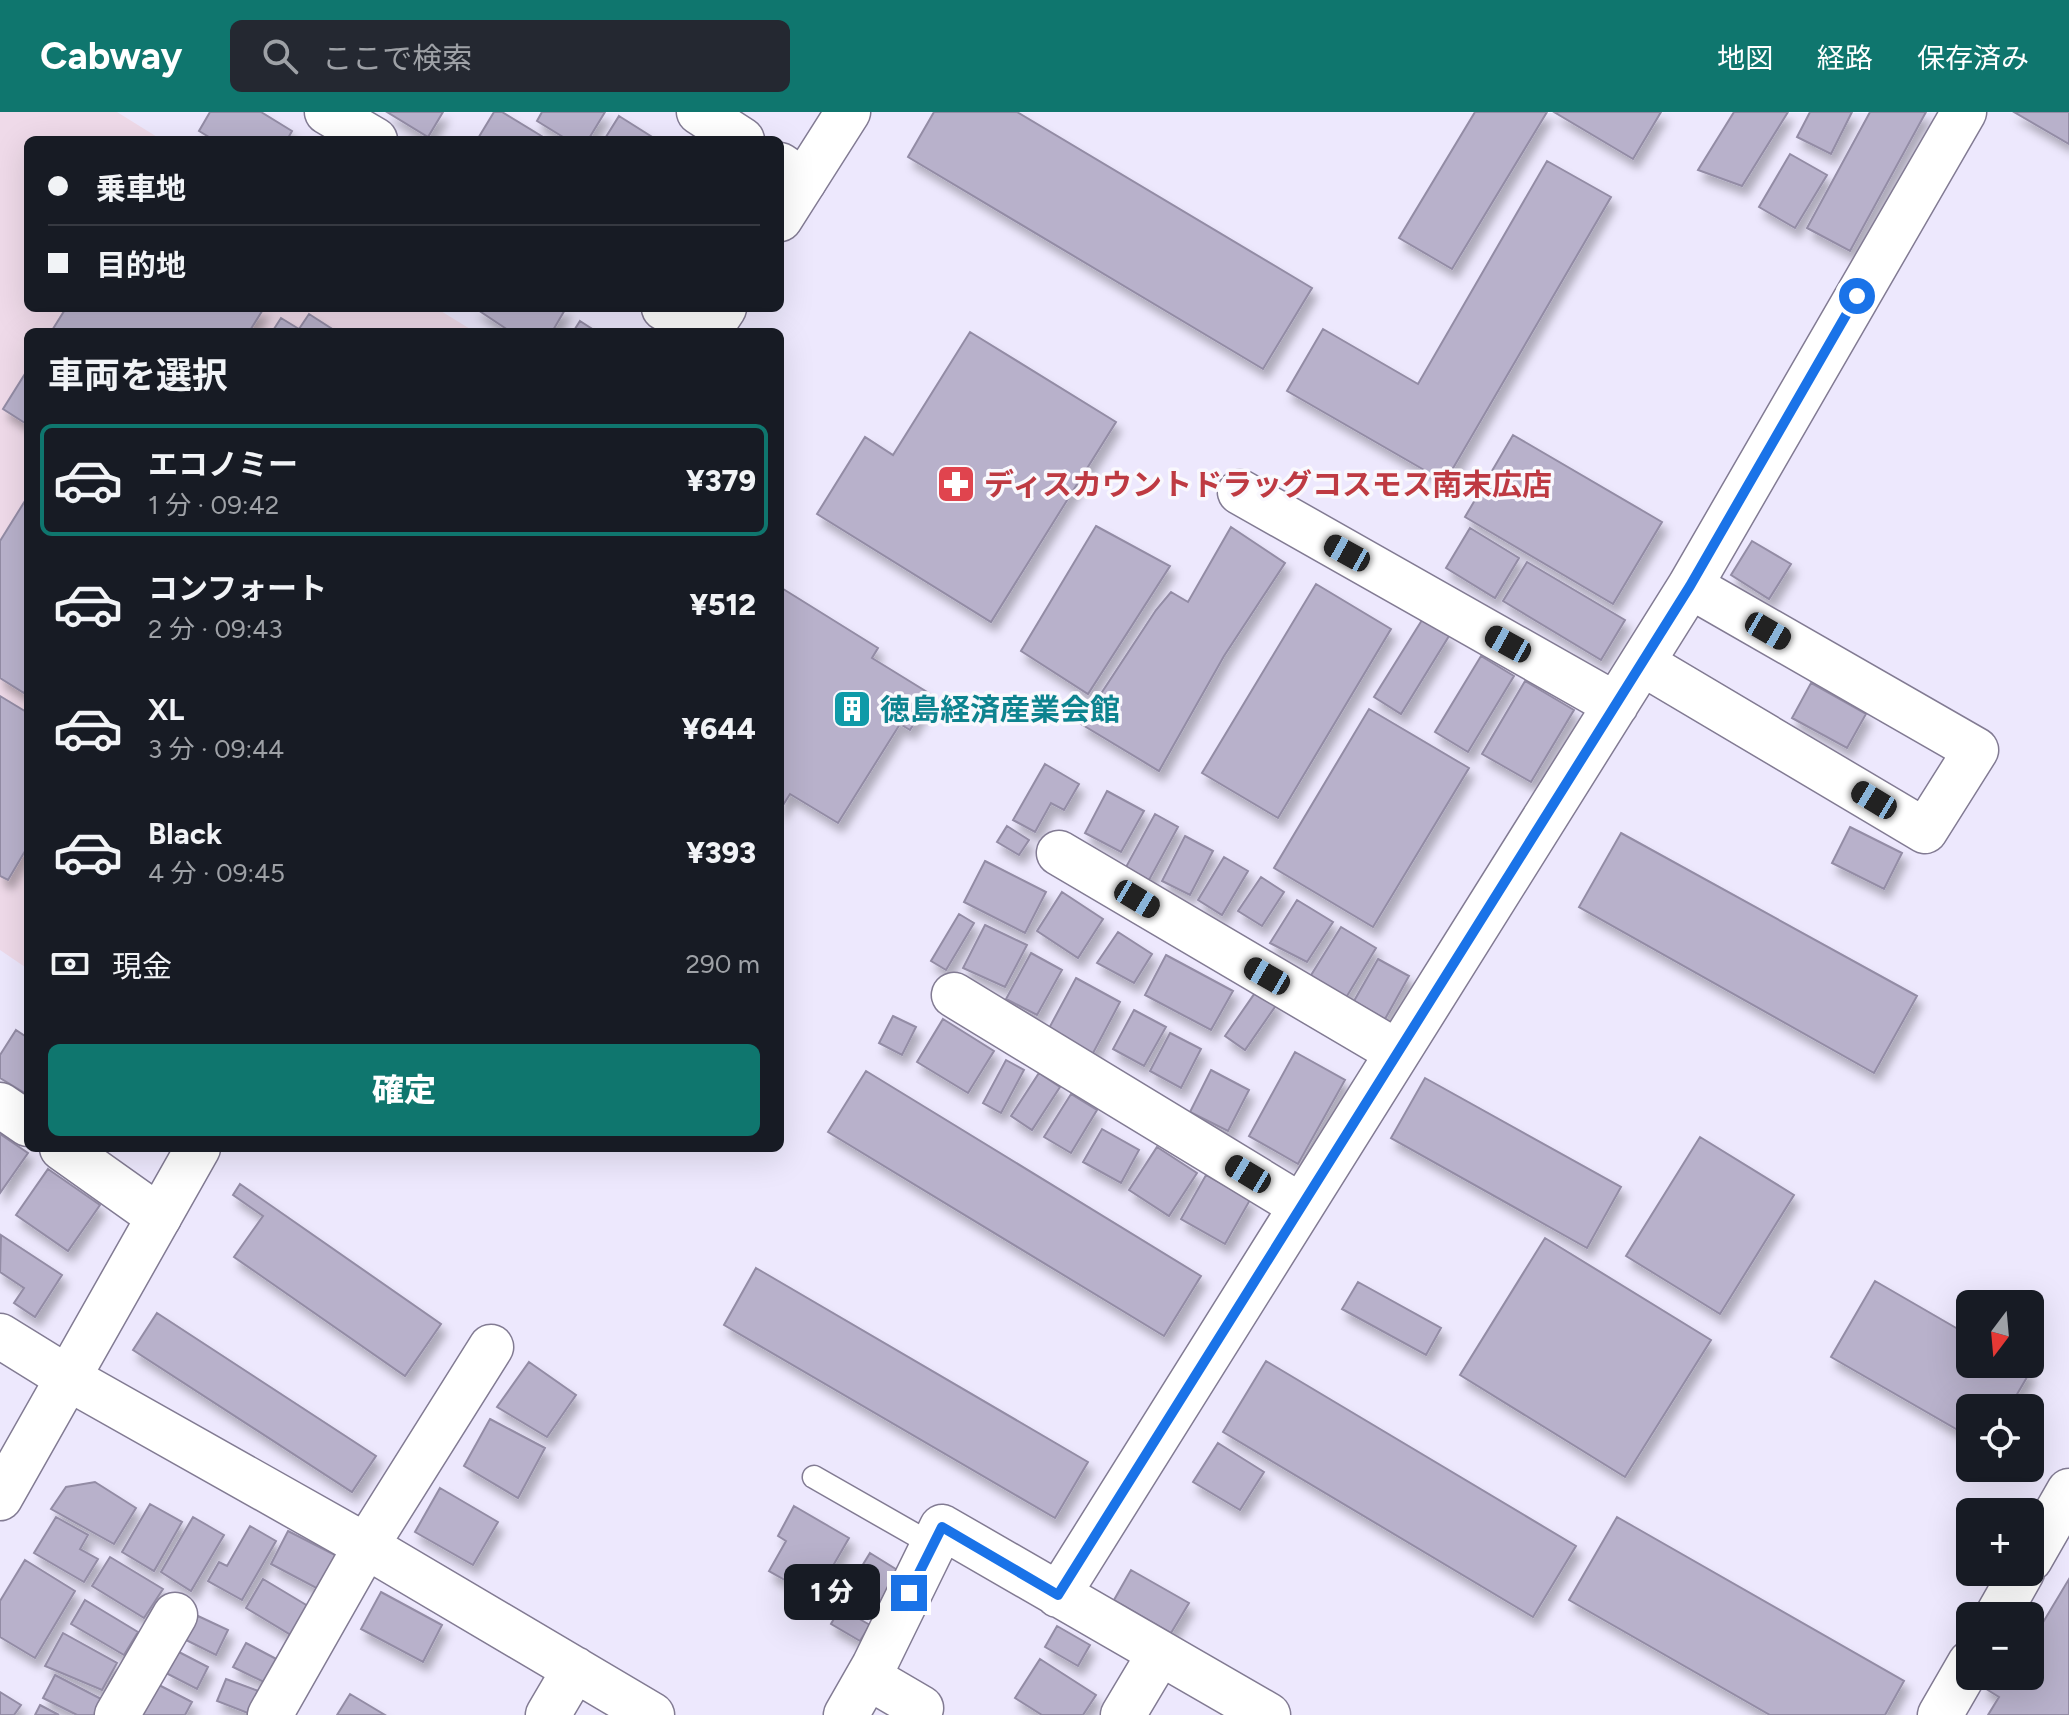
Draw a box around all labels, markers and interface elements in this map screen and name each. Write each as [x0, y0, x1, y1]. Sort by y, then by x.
search box [230, 20, 790, 92]
text: Cabway [40, 33, 182, 79]
icon: search [258, 34, 302, 78]
text: ここで検索 [322, 40, 472, 77]
text: 地図 [1717, 41, 1773, 75]
text: 経路 [1817, 41, 1873, 75]
text: 保存済み [1917, 41, 2029, 75]
text: 乗車地 [96, 170, 186, 207]
text: 目的地 [96, 247, 186, 284]
route start [1839, 278, 1875, 314]
text: 車両を選択 [48, 354, 228, 397]
icon: car [52, 444, 124, 516]
text: エコノミー [148, 446, 298, 483]
text: ¥379 [686, 462, 756, 499]
pharmacy icon: ディスカウントドラッグコスモス南末広店 [935, 463, 977, 505]
place label: ディスカウントドラッグコスモス南末広店 [984, 466, 1552, 503]
text: 1 分 · 09:42 [148, 489, 279, 521]
car [1320, 531, 1374, 575]
icon: car [52, 568, 124, 640]
text: コンフォート [148, 570, 327, 607]
text: ¥512 [689, 586, 756, 623]
car [1741, 609, 1795, 653]
text: 2 分 · 09:43 [148, 613, 283, 645]
car [1481, 622, 1535, 666]
building icon: 徳島経済産業会館 [831, 688, 873, 730]
text: XL [148, 691, 184, 728]
place label: 徳島経済産業会館 [880, 691, 1120, 728]
icon: car [52, 692, 124, 764]
text: ¥644 [681, 710, 756, 747]
text: 3 分 · 09:44 [148, 733, 284, 765]
car [1847, 777, 1901, 823]
text: Black [148, 815, 222, 852]
icon: car [52, 816, 124, 888]
text: ¥393 [686, 834, 756, 871]
text: 4 分 · 09:45 [148, 857, 285, 889]
car [1110, 876, 1164, 922]
icon: cash [48, 942, 92, 986]
text: 現金 [112, 948, 172, 985]
text: 290 m [686, 948, 760, 980]
car [1240, 954, 1294, 998]
button: 確定 [48, 1044, 760, 1136]
car [1221, 1151, 1275, 1197]
north arrow [1956, 1290, 2044, 1378]
map controls [1956, 1290, 2044, 1690]
button: locate [1956, 1394, 2044, 1482]
button: + [1956, 1498, 2044, 1586]
callout: 1 分 [785, 1565, 881, 1621]
route end [891, 1575, 927, 1611]
text: 1 分 [810, 1576, 854, 1608]
button: − [1956, 1602, 2044, 1690]

